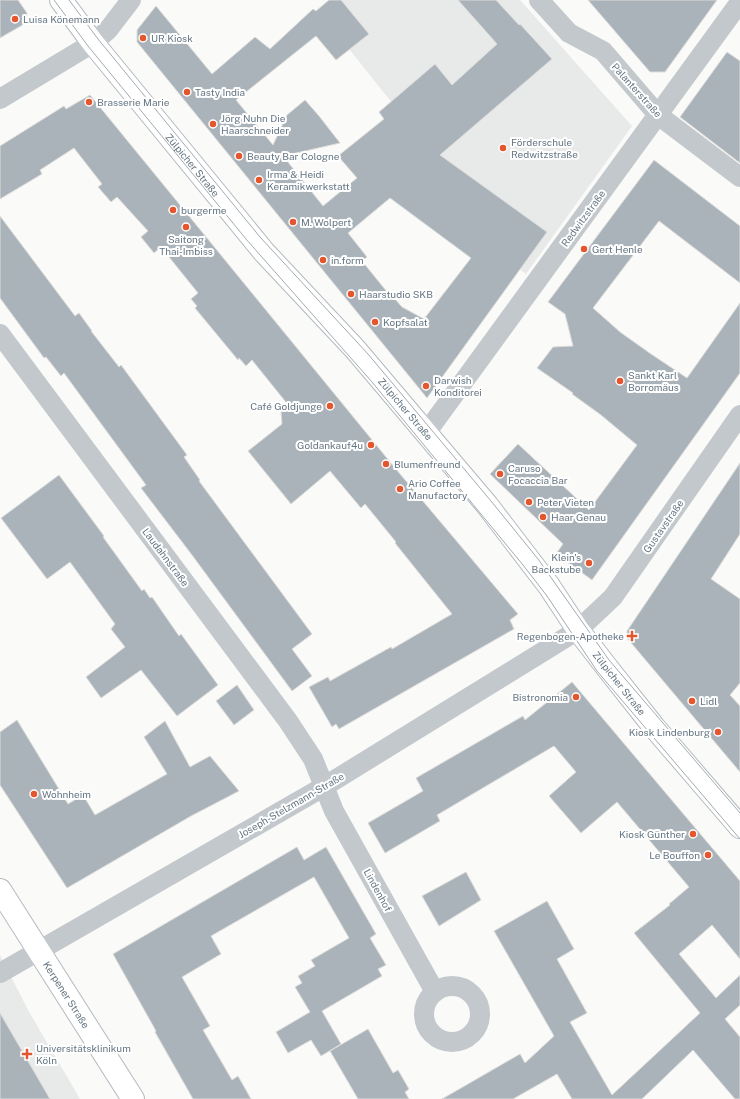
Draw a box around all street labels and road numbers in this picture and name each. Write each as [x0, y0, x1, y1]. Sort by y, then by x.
street label: Palanterstraße [610, 60, 665, 120]
street label: Zülpicher Straße [163, 131, 222, 199]
street label: Redwitzstraße [558, 187, 608, 249]
street label: Zülpicher Straße [376, 375, 436, 443]
street label: Gustavstraße [640, 497, 686, 555]
street label: Laudahnstraße [140, 526, 192, 589]
street label: Zülpicher Straße [591, 649, 648, 718]
street label: Joseph-Stelzmann-Straße [236, 770, 346, 840]
street label: Lindenhof [361, 867, 395, 913]
street label: Kerpener Straße [41, 959, 92, 1031]

